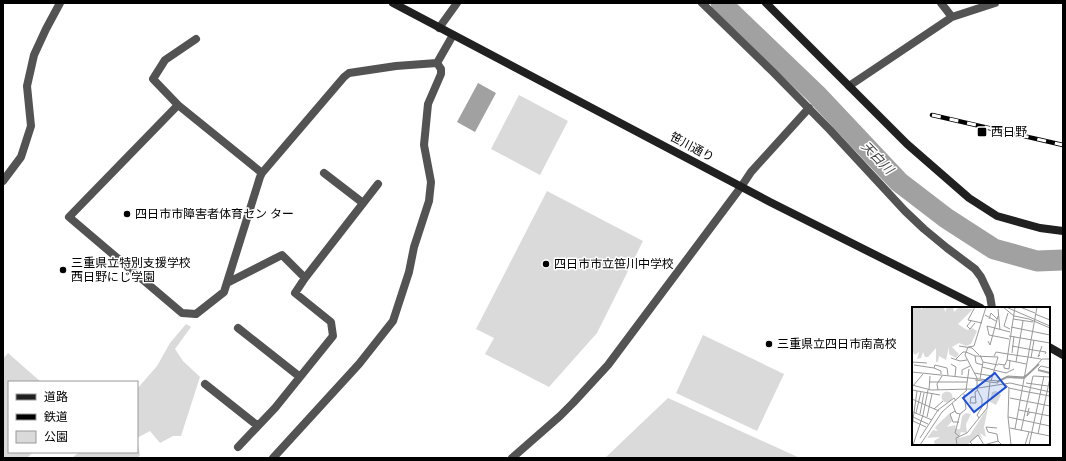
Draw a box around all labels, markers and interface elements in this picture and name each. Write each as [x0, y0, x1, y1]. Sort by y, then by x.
place label: 西日野 [991, 124, 1027, 140]
marker: 西日野 [976, 126, 988, 138]
street label: 笹川通り [667, 129, 717, 165]
water label: 天白川 [857, 138, 898, 180]
place label: 四日市市障害者体育セン ター [135, 206, 294, 222]
marker: 四日市市障害者体育セン ター [122, 209, 132, 219]
place label: 三重県立特別支援学校 西日野にじ学園 [71, 255, 191, 285]
place label: 四日市市立笹川中学校 [554, 256, 674, 272]
marker: 四日市市立笹川中学校 [541, 259, 551, 269]
marker: 三重県立特別支援学校 西日野にじ学園 [58, 265, 68, 275]
inset map [912, 307, 1050, 445]
place label: 三重県立四日市南高校 [777, 336, 897, 352]
marker: 三重県立四日市南高校 [764, 339, 774, 349]
legend [8, 381, 138, 453]
text: 道路 [44, 389, 68, 405]
text: 鉄道 [44, 409, 68, 425]
text: 公園 [44, 429, 68, 445]

